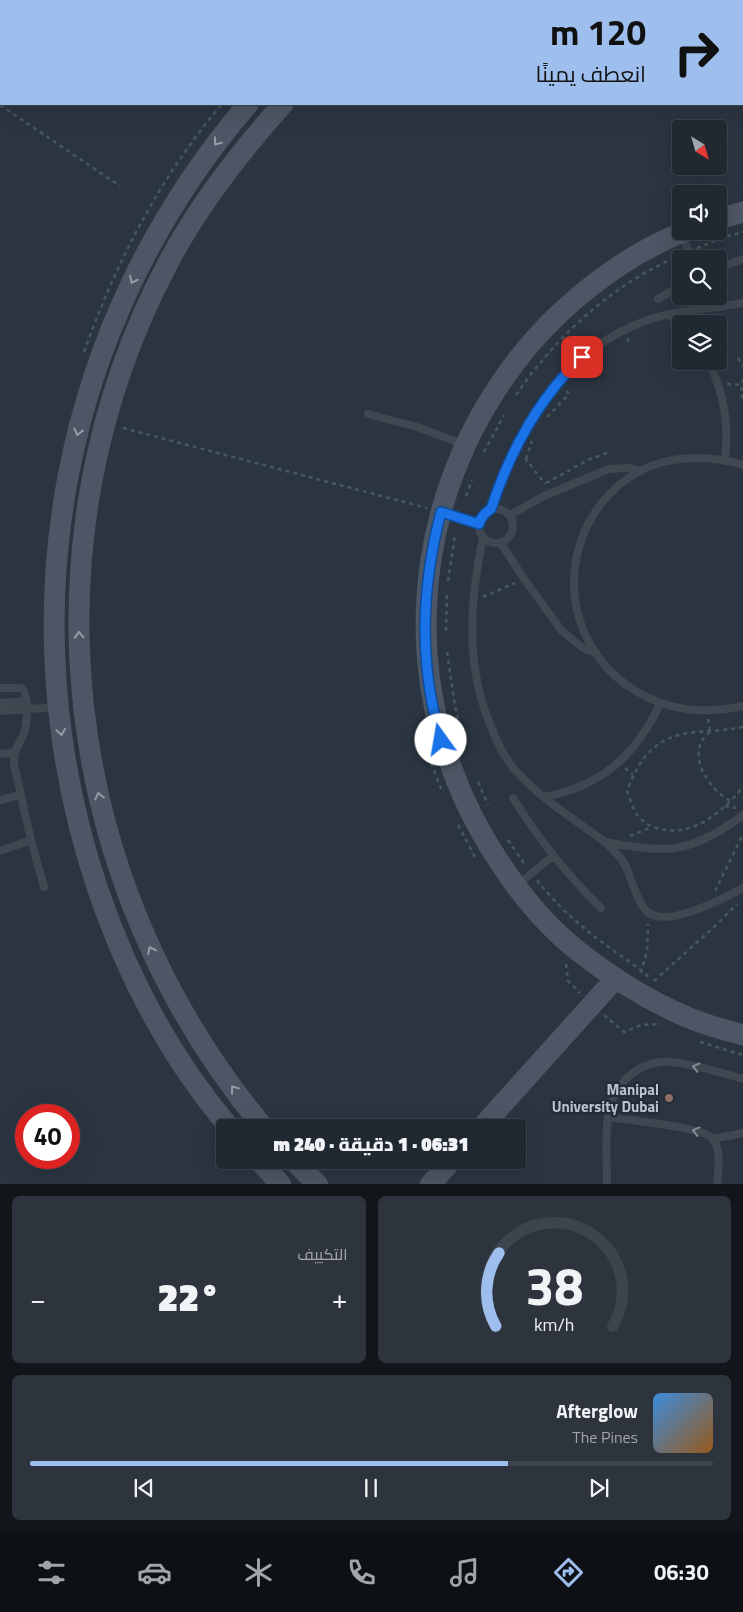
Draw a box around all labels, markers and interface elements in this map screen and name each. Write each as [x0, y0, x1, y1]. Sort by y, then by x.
text: 120 m [550, 5, 646, 59]
icon: right [664, 20, 729, 85]
text: انعطف يمينًا [536, 57, 646, 91]
north arrow [672, 120, 728, 175]
map controls [672, 120, 727, 370]
one-way arrow [214, 136, 224, 145]
button: sound [672, 185, 727, 240]
button: search [672, 250, 727, 305]
one-way arrow [129, 275, 139, 284]
button: layers [672, 315, 727, 370]
pin [561, 336, 603, 378]
icon: arrive [568, 343, 596, 371]
one-way arrow [73, 428, 84, 437]
one-way arrow [74, 631, 84, 639]
position arrow [414, 713, 466, 765]
one-way arrow [55, 729, 66, 737]
one-way arrow [94, 792, 104, 801]
one-way arrow [146, 946, 157, 955]
one-way arrow [691, 1062, 700, 1073]
place label: Manipal University Dubai [552, 1078, 659, 1118]
one-way arrow [231, 1086, 239, 1095]
marker: Manipal University Dubai [663, 1092, 675, 1104]
speed limit sign: 40 [15, 1104, 80, 1169]
one-way arrow [691, 1126, 700, 1137]
text: 06:31 · 1 دقيقة · 240 m [273, 1129, 469, 1158]
text: التكييف [297, 1242, 348, 1266]
text: 38 [525, 1246, 583, 1325]
text: 22° [157, 1268, 220, 1326]
text: − [30, 1277, 46, 1320]
text: + [332, 1277, 347, 1320]
text: km/h [534, 1311, 574, 1338]
text: Afterglow [556, 1396, 638, 1425]
text: The Pines [572, 1425, 638, 1449]
icon: previous [130, 1474, 158, 1502]
icon: pause [357, 1474, 385, 1502]
icon: next [585, 1474, 613, 1502]
icon: filters [34, 1555, 69, 1590]
icon: car [137, 1555, 172, 1590]
icon: climate [241, 1555, 276, 1590]
icon: phone [344, 1555, 379, 1590]
icon: music [447, 1555, 482, 1590]
icon: directions [551, 1555, 586, 1590]
text: 06:30 [654, 1555, 709, 1589]

